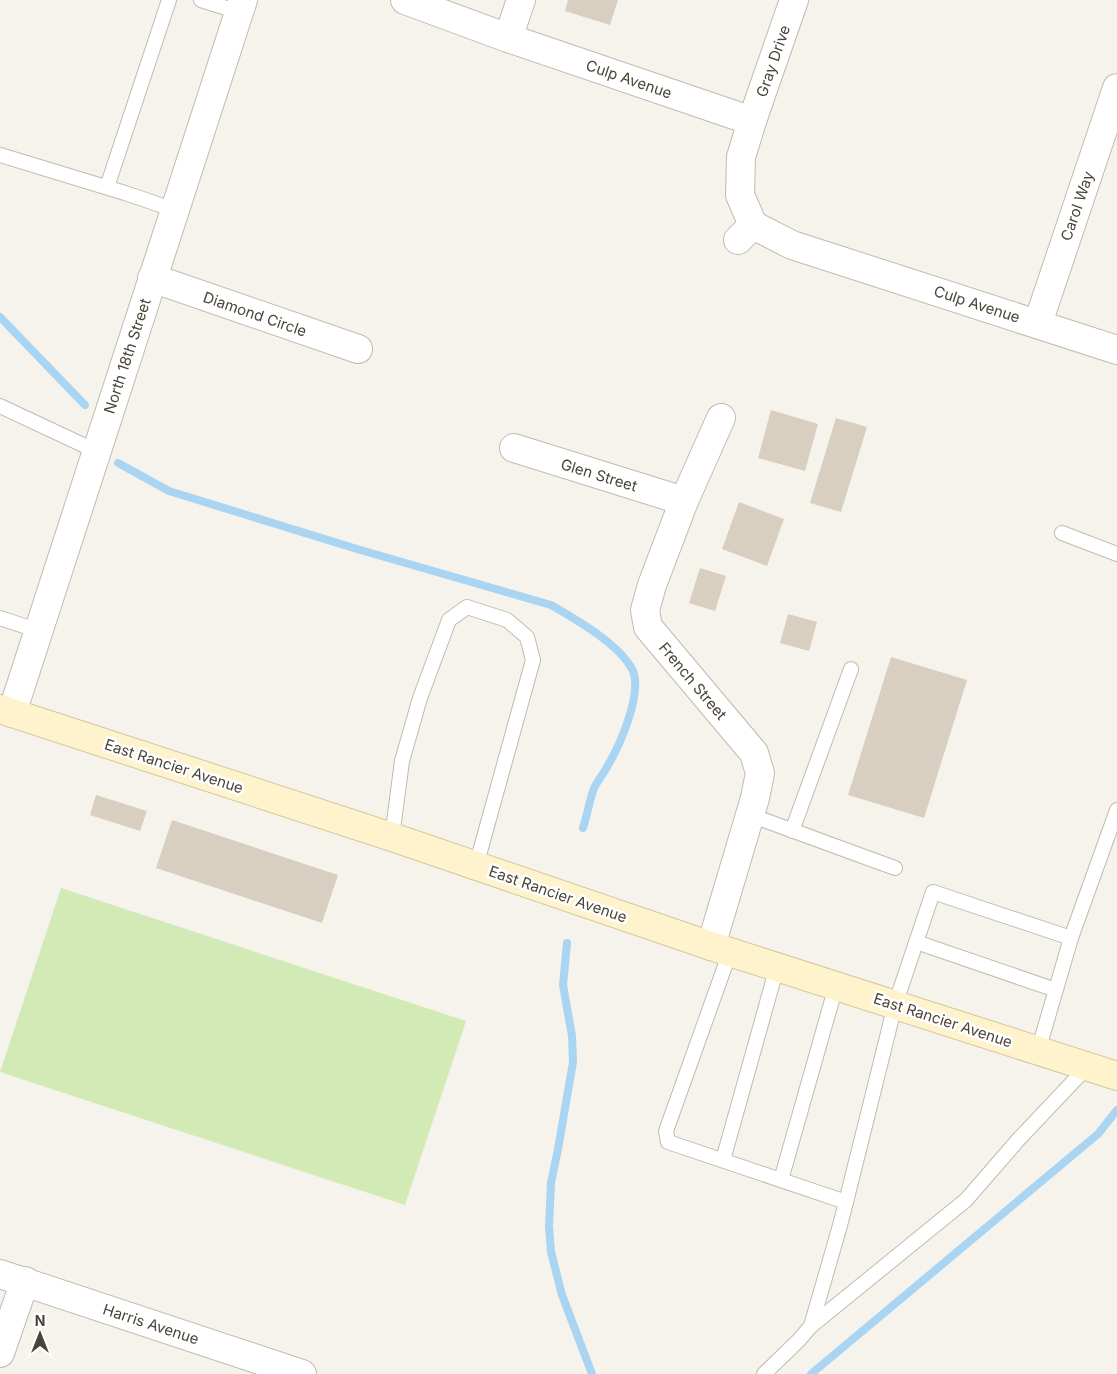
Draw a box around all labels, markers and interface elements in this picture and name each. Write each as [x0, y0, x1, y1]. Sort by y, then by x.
street label: Gray Drive [752, 22, 794, 100]
street label: Culp Avenue [584, 55, 674, 103]
street label: Carol Way [1056, 168, 1098, 243]
street label: Culp Avenue [931, 281, 1023, 327]
street label: Diamond Circle [201, 287, 309, 341]
street label: North 18th Street [99, 296, 155, 416]
street label: Glen Street [558, 454, 640, 496]
street label: French Street [655, 638, 731, 724]
street label: East Rancier Avenue [102, 735, 246, 797]
street label: East Rancier Avenue [486, 861, 630, 927]
street label: East Rancier Avenue [871, 989, 1015, 1051]
street label: Harris Avenue [101, 1300, 201, 1348]
north arrow [15, 1309, 65, 1359]
text: N [35, 1312, 45, 1329]

